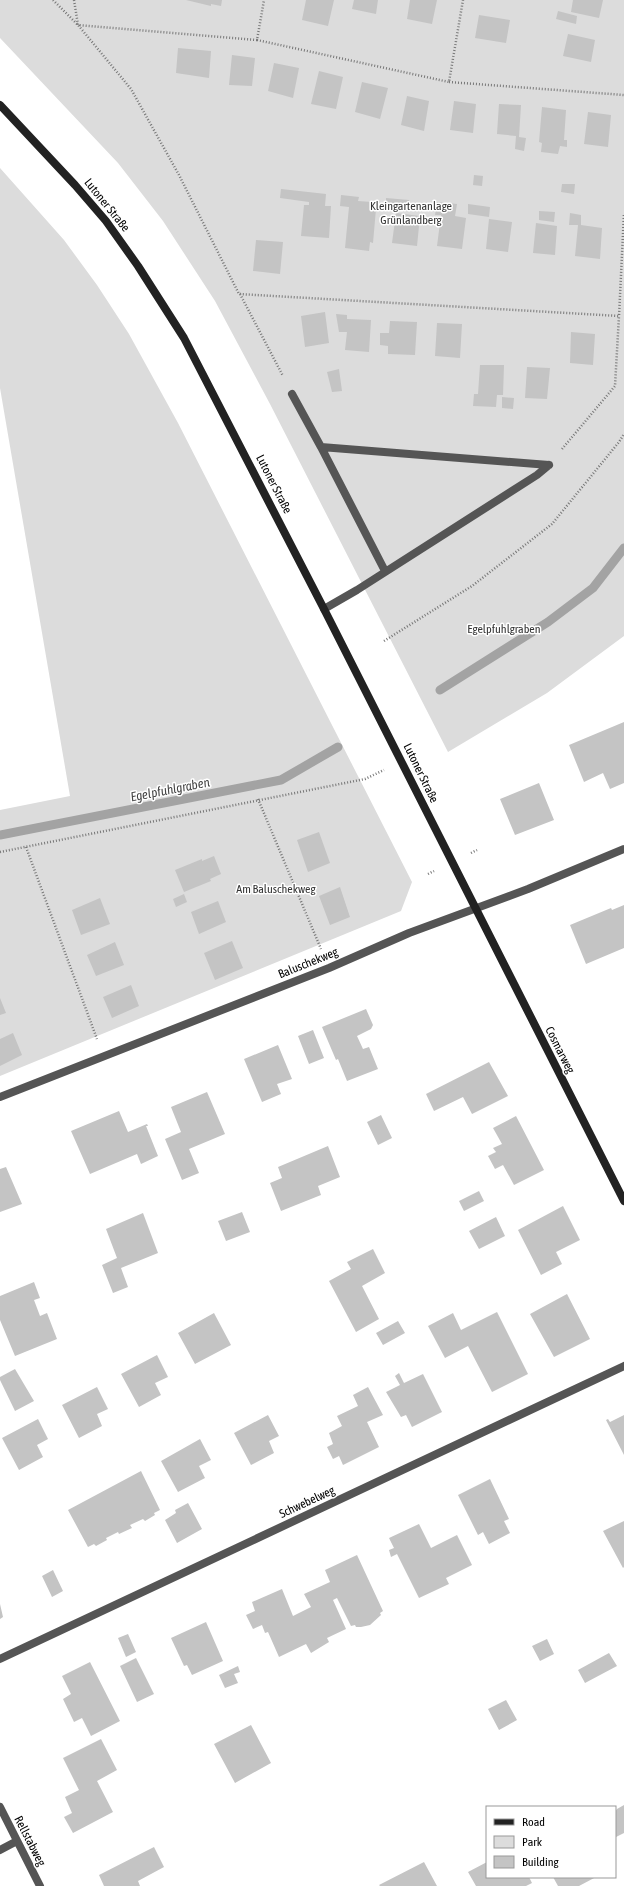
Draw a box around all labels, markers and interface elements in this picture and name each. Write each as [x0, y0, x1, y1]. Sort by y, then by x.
street label: Lutoner Straße [81, 176, 133, 234]
park label: Kleingartenanlage Grünlandberg [370, 199, 452, 227]
street label: Lutoner Straße [253, 452, 295, 516]
park label: Egelpfuhlgraben [467, 622, 541, 636]
street label: Lutoner Straße [401, 741, 441, 805]
water label: Egelpfuhlgraben [129, 774, 212, 805]
park label: Am Baluschekweg [236, 882, 316, 896]
street label: Baluschekweg [276, 944, 341, 981]
street label: Cosmarweg [542, 1024, 578, 1077]
street label: Schwebelweg [277, 1483, 338, 1521]
legend [486, 1806, 616, 1878]
street label: Rellstabweg [11, 1814, 49, 1869]
text: Road [522, 1815, 545, 1829]
text: Park [522, 1835, 543, 1849]
text: Building [522, 1855, 560, 1869]

